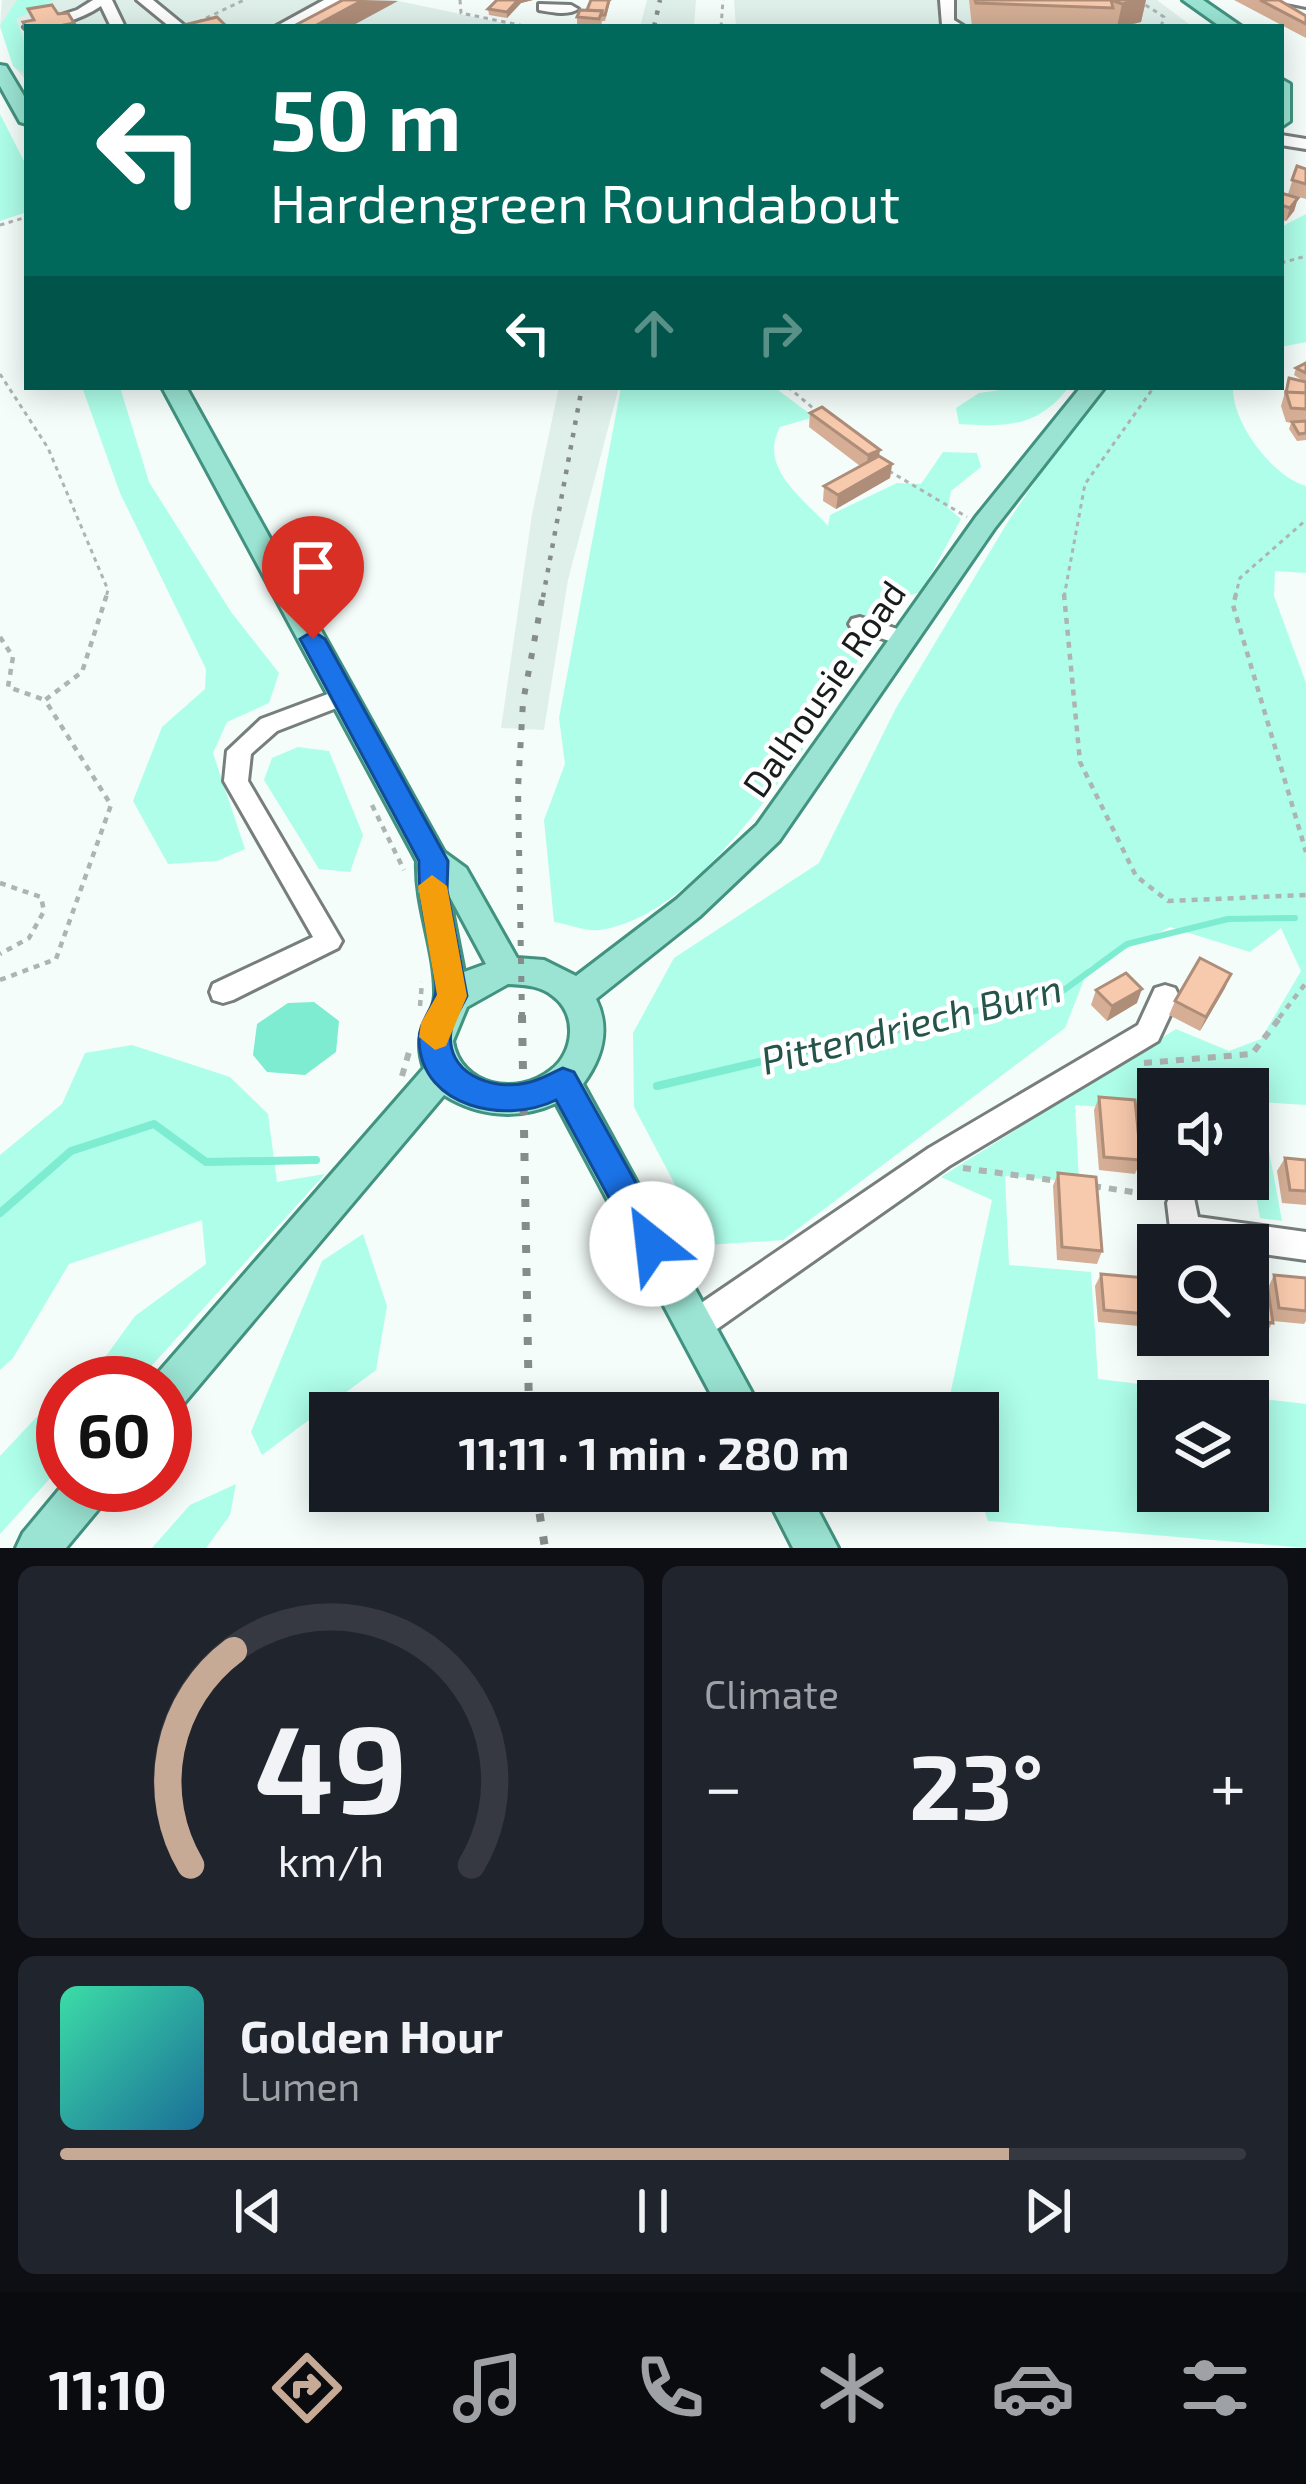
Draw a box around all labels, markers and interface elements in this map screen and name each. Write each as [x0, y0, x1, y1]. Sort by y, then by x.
text: 50 m [270, 67, 462, 168]
icon: left [72, 72, 228, 228]
text: Hardengreen Roundabout [270, 169, 900, 234]
icon: left [495, 300, 561, 366]
icon: ahead [621, 300, 687, 366]
icon: right [747, 300, 813, 366]
pin [262, 516, 364, 639]
icon: arrive [280, 534, 346, 600]
street label: Dalhousie Road [733, 572, 913, 804]
water label: Pittendriech Burn [756, 963, 1066, 1083]
map controls [1137, 1068, 1269, 1512]
button: sound [1137, 1068, 1269, 1200]
position arrow [589, 1181, 715, 1307]
button: search [1137, 1224, 1269, 1356]
speed limit sign: 60 [36, 1356, 192, 1512]
button: layers [1137, 1380, 1269, 1512]
text: 11:11 · 1 min · 280 m [458, 1425, 850, 1479]
text: Climate [704, 1670, 839, 1717]
text: 49 [254, 1689, 408, 1839]
text: 23° [909, 1730, 1043, 1838]
text: − [704, 1745, 743, 1824]
text: + [1210, 1745, 1246, 1824]
text: km/h [278, 1834, 384, 1886]
text: Golden Hour [240, 2008, 503, 2062]
text: Lumen [240, 2062, 360, 2109]
icon: previous [225, 2178, 291, 2244]
icon: pause [620, 2178, 686, 2244]
icon: next [1015, 2178, 1081, 2244]
icon: directions [265, 2346, 349, 2430]
icon: music [446, 2346, 530, 2430]
icon: phone [628, 2346, 712, 2430]
icon: climate [810, 2346, 894, 2430]
icon: car [991, 2346, 1075, 2430]
icon: filters [1173, 2346, 1257, 2430]
text: 11:10 [49, 2356, 167, 2421]

